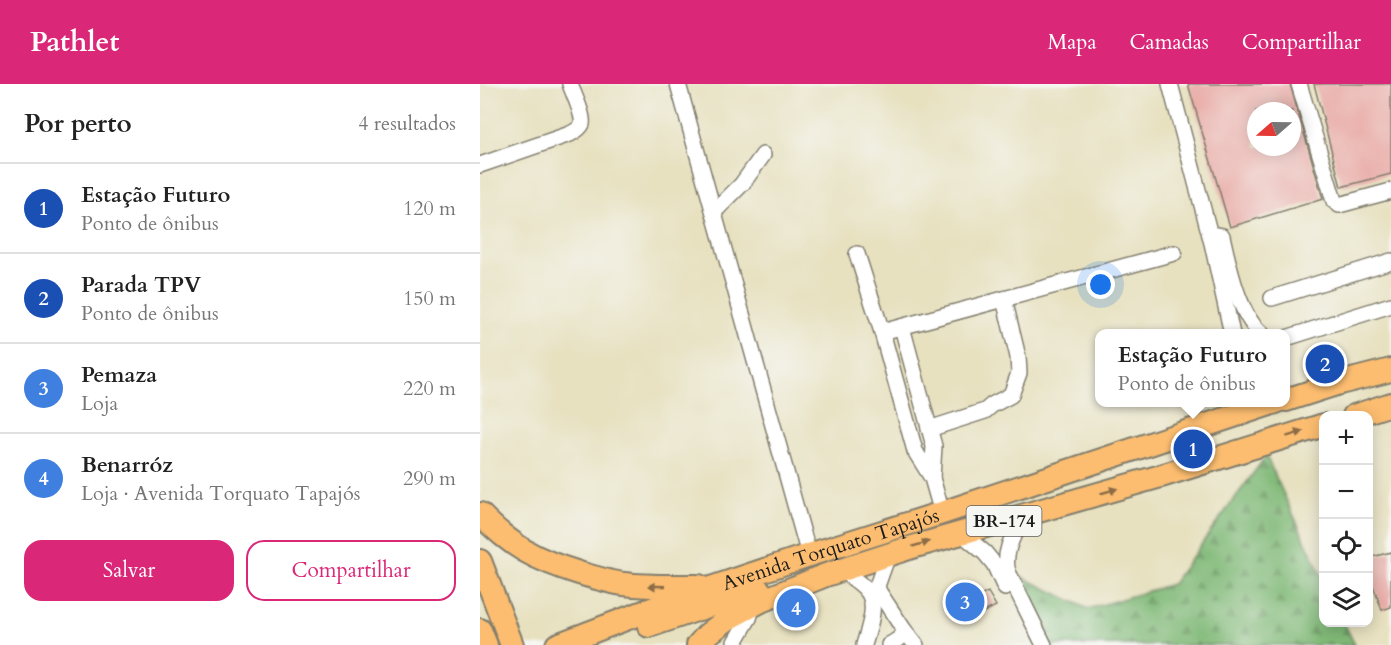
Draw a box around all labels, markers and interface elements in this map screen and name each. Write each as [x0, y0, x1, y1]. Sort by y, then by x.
text: Pathlet [30, 23, 119, 61]
text: Mapa [1047, 28, 1097, 57]
text: Camadas [1130, 28, 1209, 57]
text: Compartilhar [1242, 28, 1361, 57]
north arrow [1247, 102, 1301, 156]
text: Por perto [24, 106, 132, 141]
text: 4 resultados [358, 110, 456, 137]
text: Estação Futuro [81, 180, 230, 210]
text: 1 [38, 195, 49, 222]
text: 120 m [403, 195, 456, 222]
text: Ponto de ônibus [81, 210, 219, 237]
text: Parada TPV [81, 270, 201, 300]
your location [1086, 270, 1115, 299]
text: 2 [38, 285, 49, 312]
text: 150 m [403, 285, 456, 312]
text: Ponto de ônibus [81, 300, 219, 327]
popup [1095, 329, 1290, 407]
text: Estação Futuro [1118, 340, 1267, 370]
pin: 2 [1306, 342, 1344, 386]
text: Pemaza [81, 360, 157, 390]
text: Ponto de ônibus [1118, 370, 1256, 397]
text: 3 [38, 375, 49, 402]
text: 220 m [403, 375, 456, 402]
text: Loja [81, 390, 118, 417]
map controls [1319, 411, 1373, 627]
button: + [1319, 411, 1373, 465]
pin: 1 [1174, 426, 1212, 472]
one-way arrow [1286, 429, 1304, 438]
text: Benarróz [81, 450, 173, 480]
text: 4 [38, 465, 49, 492]
text: 290 m [403, 465, 456, 492]
button: − [1319, 465, 1373, 519]
text: Loja · Avenida Torquato Tapajós [81, 480, 360, 507]
one-way arrow [1100, 486, 1118, 495]
street label: Avenida Torquato Tapajós [719, 502, 943, 597]
road number: BR-174 [966, 506, 1042, 536]
button: locate [1319, 519, 1373, 573]
one-way arrow [912, 539, 930, 548]
button: Salvar [24, 540, 234, 601]
button: Compartilhar [246, 540, 456, 601]
button: layers [1319, 573, 1373, 627]
pin: 3 [946, 580, 984, 624]
one-way arrow [647, 581, 666, 591]
pin: 4 [776, 586, 816, 630]

